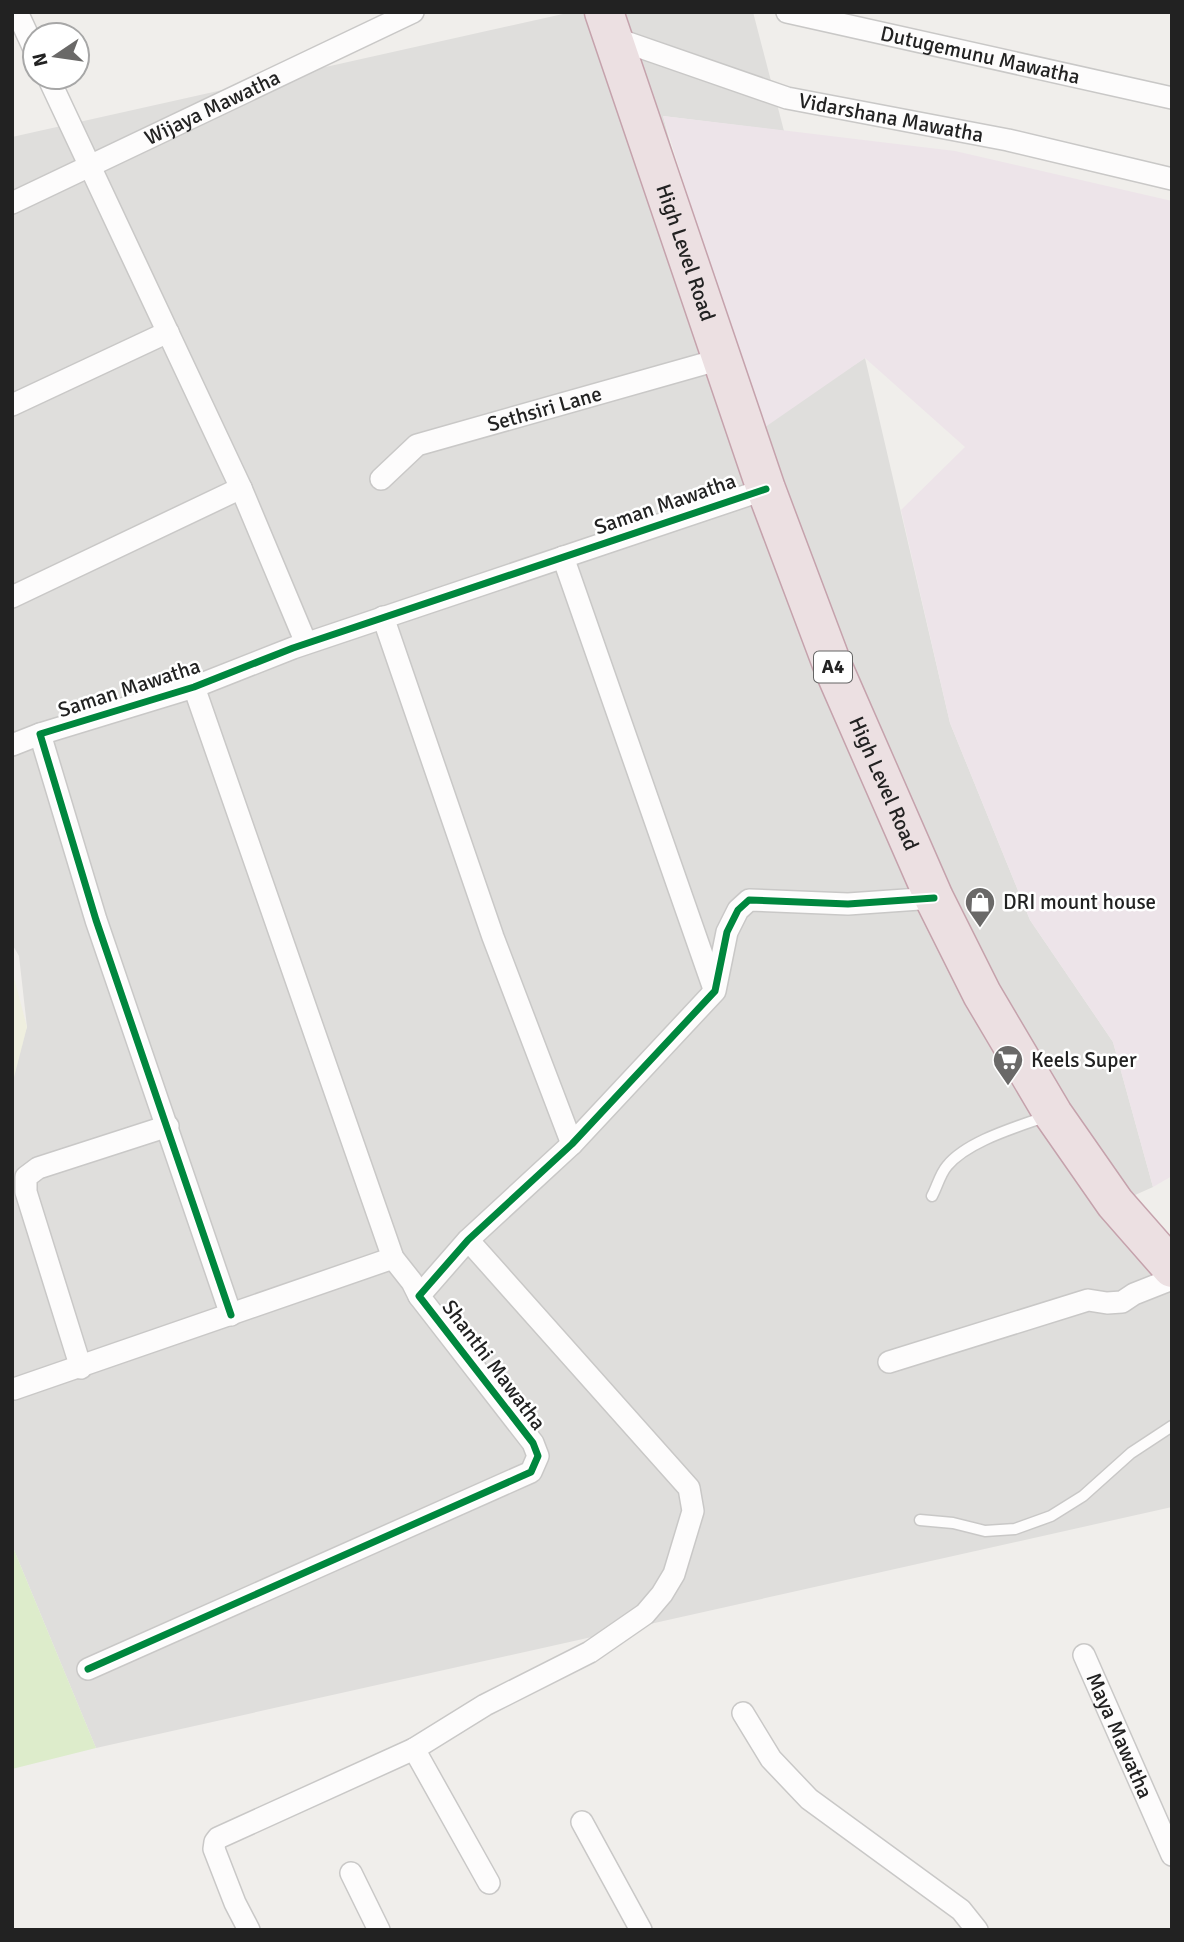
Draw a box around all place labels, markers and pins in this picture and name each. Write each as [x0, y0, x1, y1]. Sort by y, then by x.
shop icon: DRI mount house [963, 885, 997, 929]
place label: DRI mount house [1003, 889, 1156, 915]
supermarket icon: Keels Super [991, 1043, 1025, 1087]
place label: Keels Super [1031, 1047, 1137, 1073]

